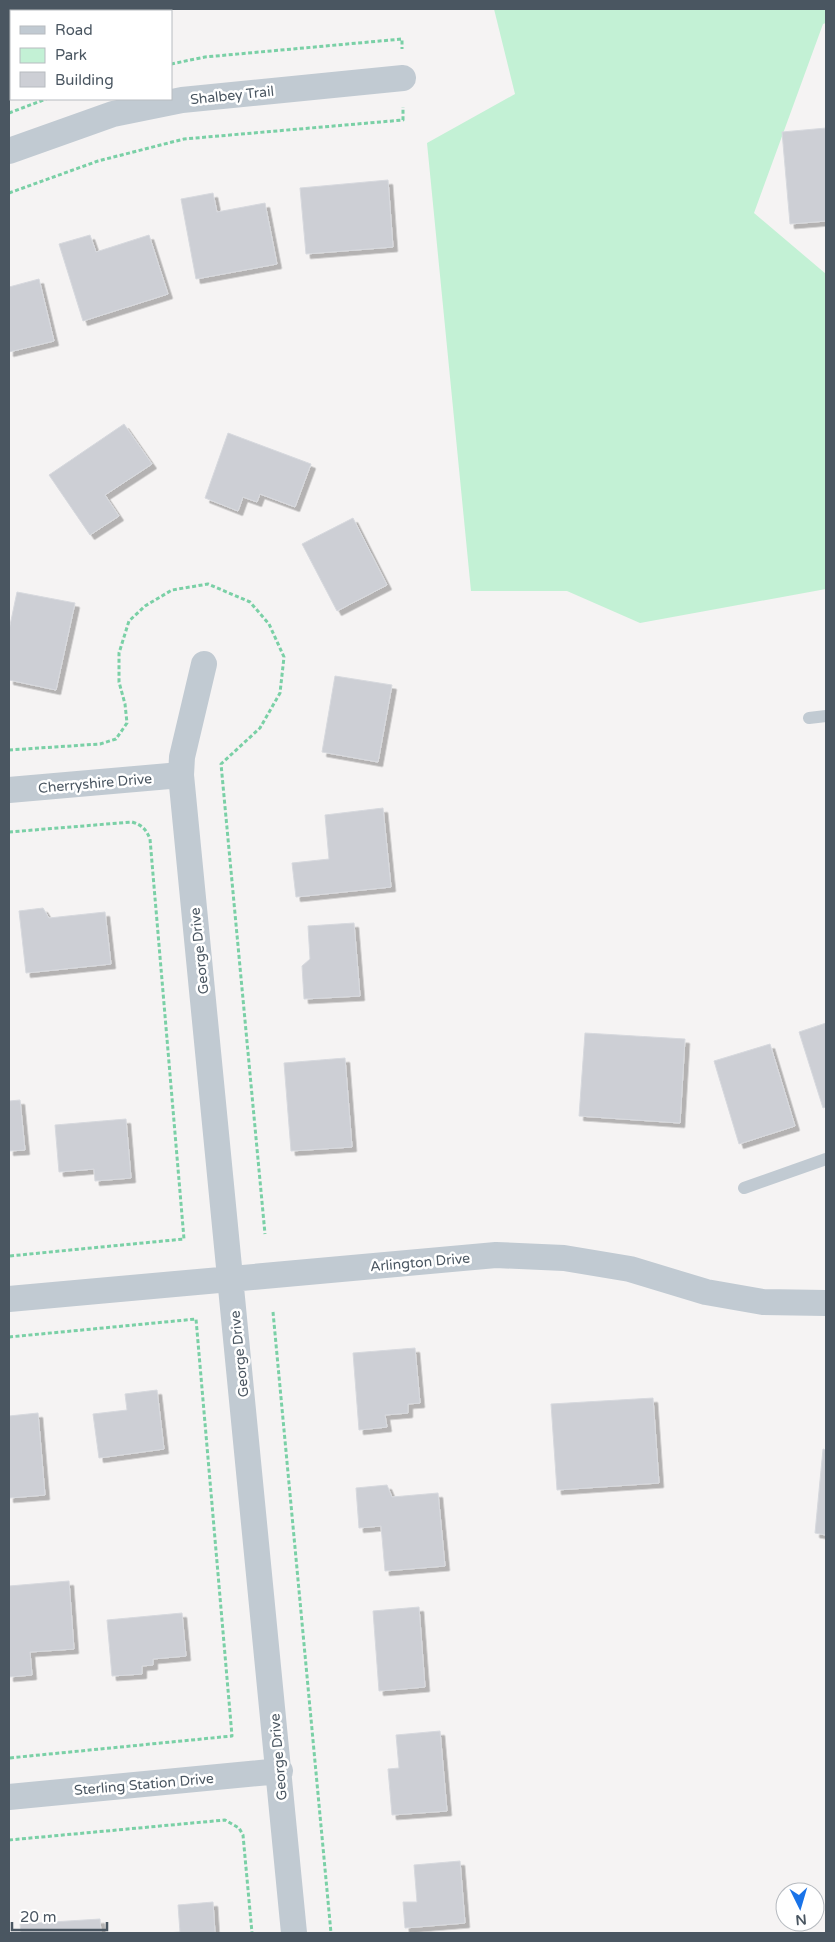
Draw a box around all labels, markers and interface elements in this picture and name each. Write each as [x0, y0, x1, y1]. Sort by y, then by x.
legend [10, 10, 172, 100]
text: Road [55, 21, 93, 39]
text: Park [55, 46, 87, 64]
text: Building [55, 71, 114, 89]
street label: Shalbey Trail [189, 83, 275, 108]
street label: Cherryshire Drive [37, 770, 153, 797]
street label: George Drive [186, 907, 213, 995]
street label: Arlington Drive [369, 1250, 471, 1275]
street label: George Drive [226, 1310, 253, 1398]
street label: George Drive [266, 1713, 291, 1801]
street label: Sterling Station Drive [73, 1770, 215, 1799]
north arrow [775, 1882, 825, 1932]
scale bar [12, 1900, 108, 1932]
text: 20 m [20, 1908, 57, 1926]
text: N [795, 1910, 807, 1928]

